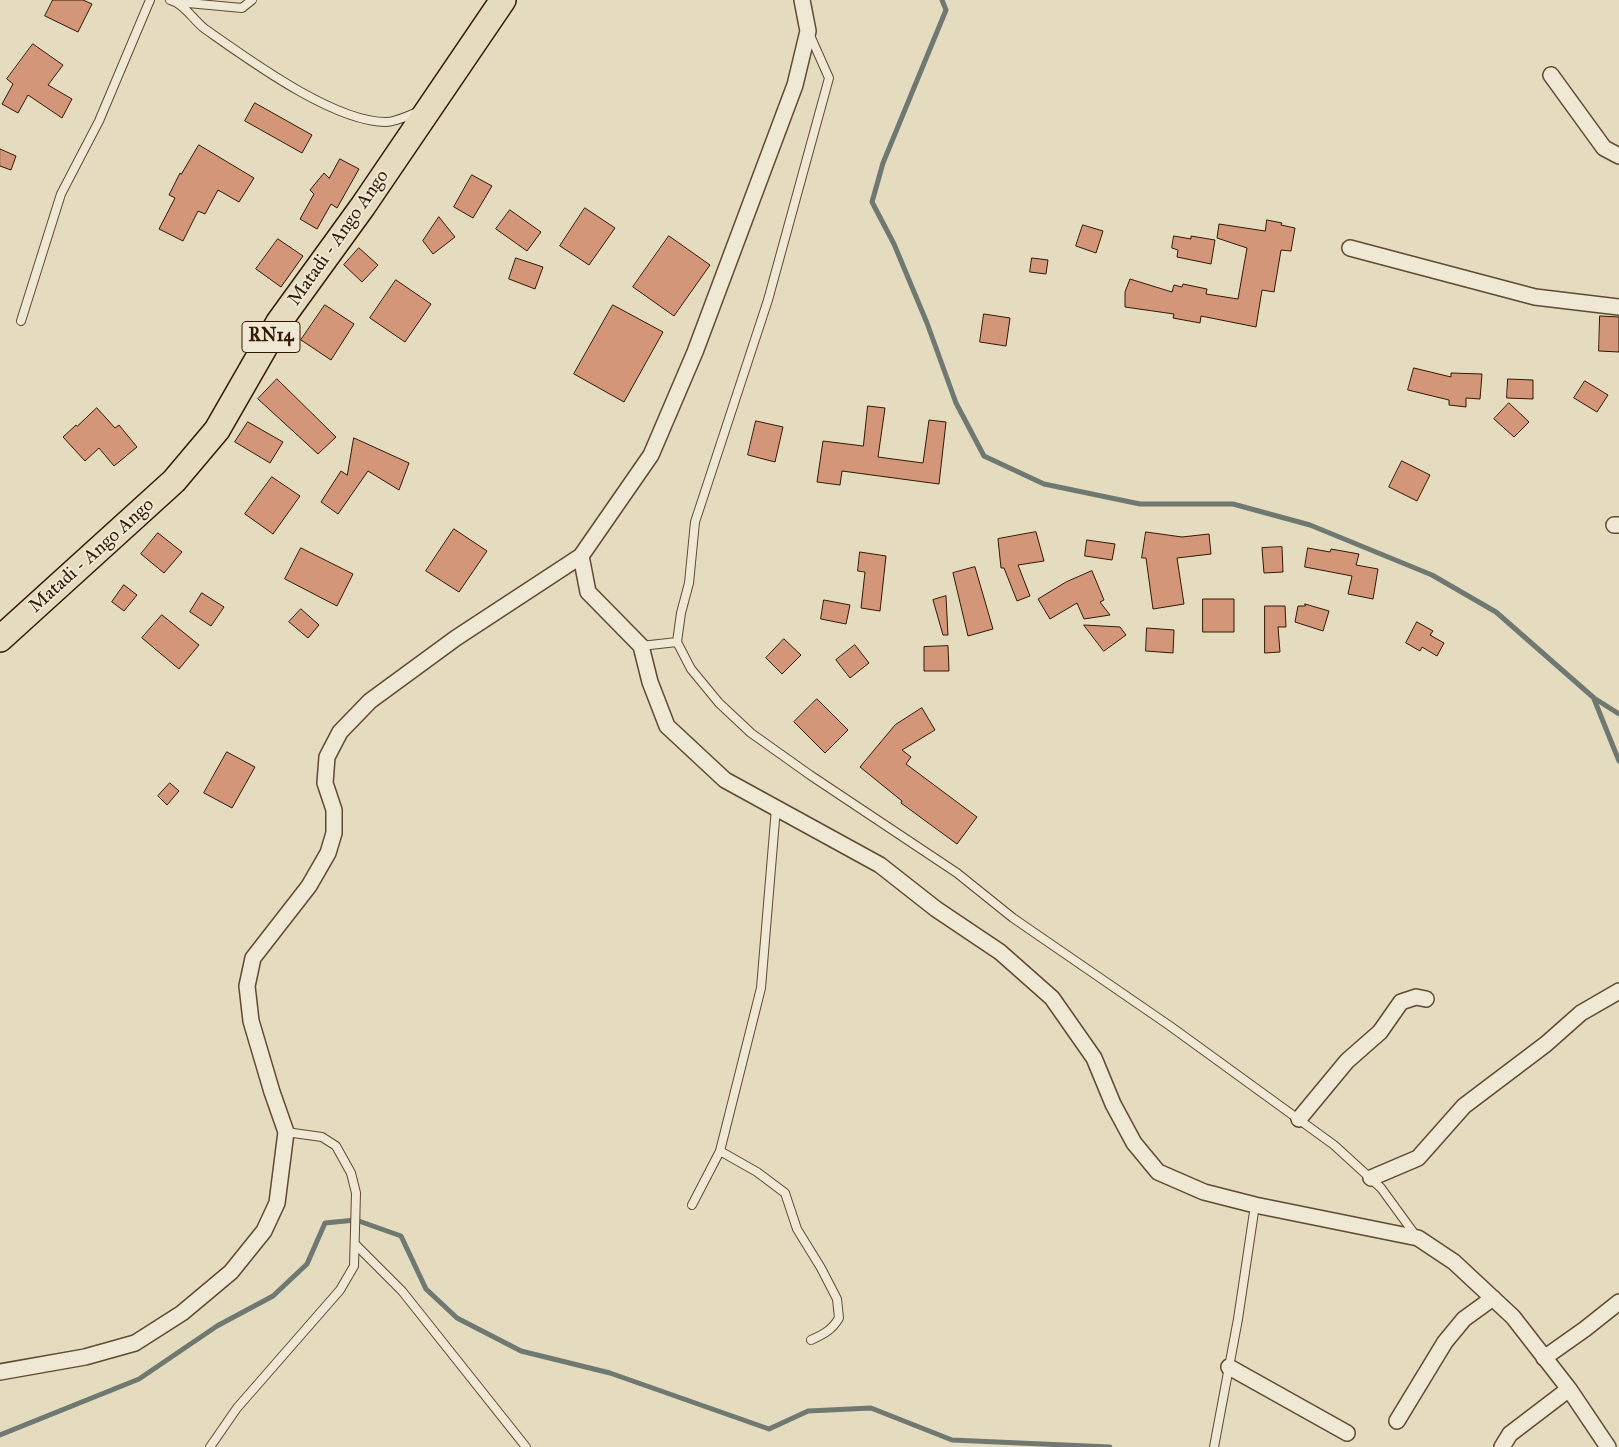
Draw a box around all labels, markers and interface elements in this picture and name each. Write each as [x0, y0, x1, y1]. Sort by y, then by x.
street label: Matadi - Ango Ango [284, 166, 394, 310]
road number: RN14 [242, 322, 300, 352]
street label: Matadi - Ango Ango [25, 494, 159, 618]

